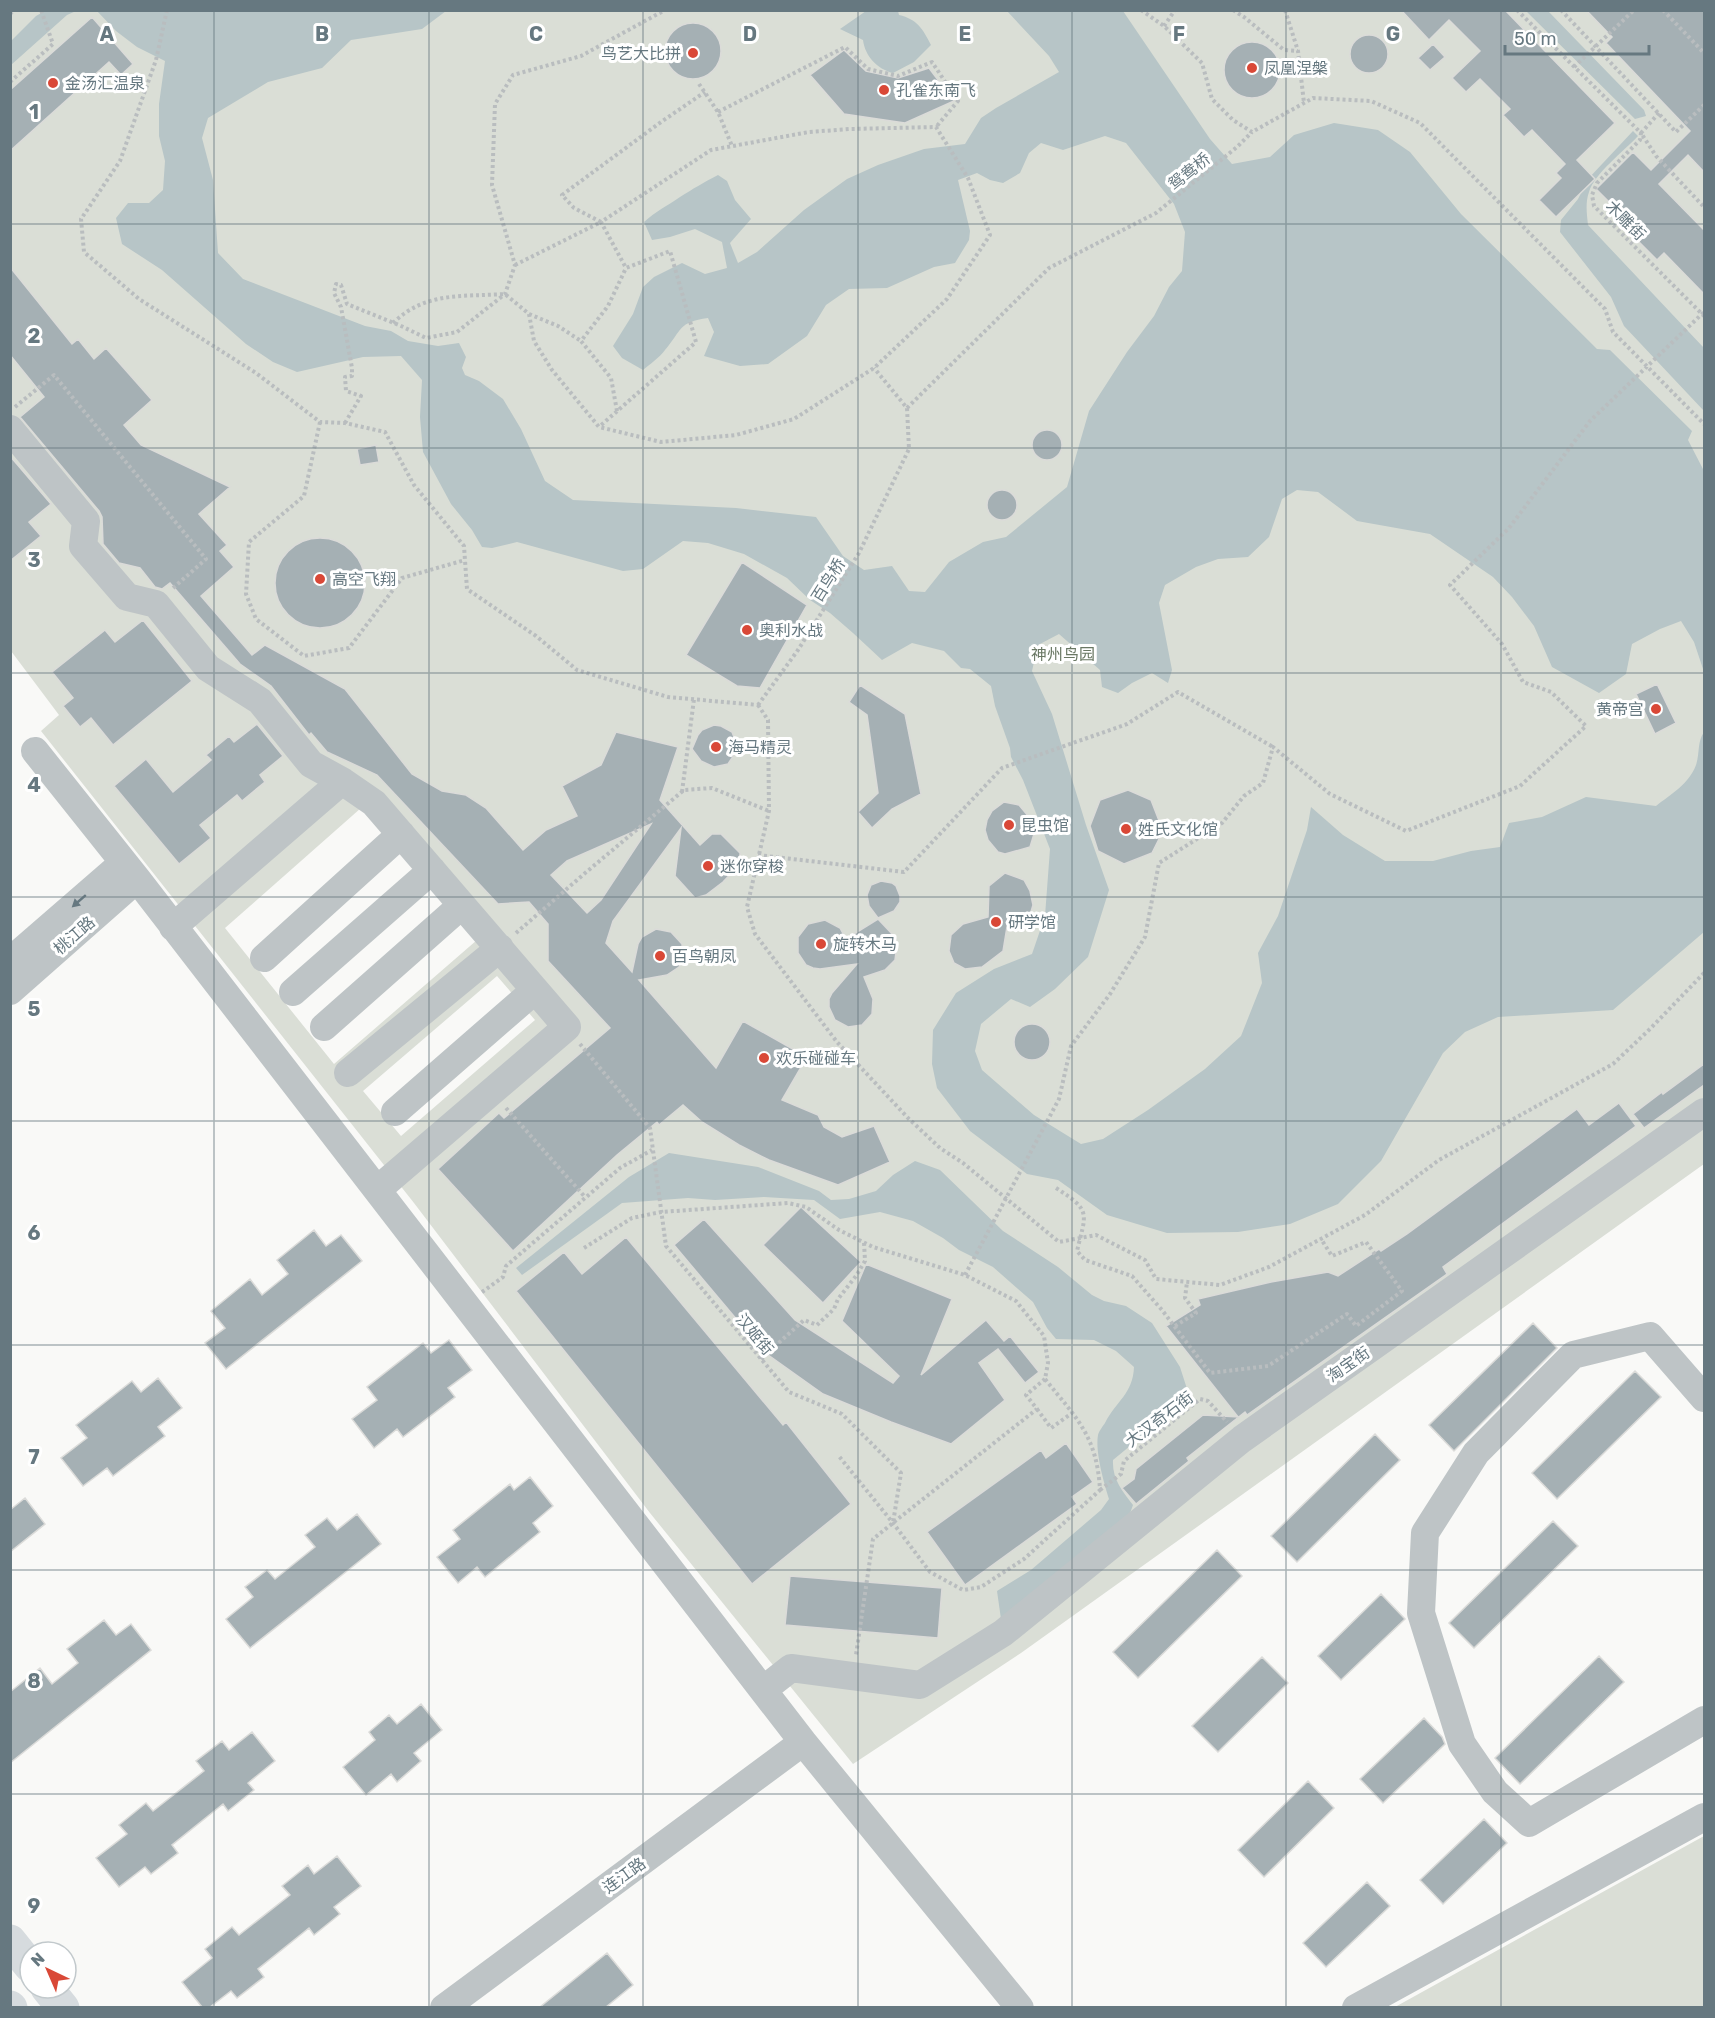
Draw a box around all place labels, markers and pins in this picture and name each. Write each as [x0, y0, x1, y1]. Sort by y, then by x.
place label: 鸟艺大比拼 [601, 44, 681, 63]
marker: 鸟艺大比拼 [686, 46, 700, 60]
place label: 凤凰涅槃 [1264, 59, 1328, 78]
marker: 凤凰涅槃 [1245, 61, 1259, 75]
place label: 金汤汇温泉 [65, 74, 145, 93]
marker: 金汤汇温泉 [46, 76, 60, 90]
place label: 孔雀东南飞 [896, 81, 976, 100]
marker: 孔雀东南飞 [877, 83, 891, 97]
place label: 高空飞翔 [332, 570, 396, 589]
marker: 高空飞翔 [313, 572, 327, 586]
place label: 奥利水战 [759, 621, 823, 640]
marker: 奥利水战 [740, 623, 754, 637]
place label: 黄帝宫 [1596, 700, 1644, 719]
marker: 黄帝宫 [1649, 702, 1663, 716]
place label: 海马精灵 [728, 738, 792, 757]
marker: 海马精灵 [709, 740, 723, 754]
place label: 昆虫馆 [1021, 816, 1069, 835]
marker: 昆虫馆 [1002, 818, 1016, 832]
place label: 姓氏文化馆 [1138, 820, 1218, 839]
marker: 姓氏文化馆 [1119, 822, 1133, 836]
place label: 迷你穿梭 [720, 857, 784, 876]
marker: 迷你穿梭 [701, 859, 715, 873]
place label: 研学馆 [1008, 913, 1056, 932]
marker: 研学馆 [989, 915, 1003, 929]
place label: 旋转木马 [833, 935, 897, 954]
marker: 旋转木马 [814, 937, 828, 951]
place label: 百鸟朝凤 [672, 947, 736, 966]
marker: 百鸟朝凤 [653, 949, 667, 963]
place label: 欢乐碰碰车 [776, 1049, 856, 1068]
marker: 欢乐碰碰车 [757, 1051, 771, 1065]

